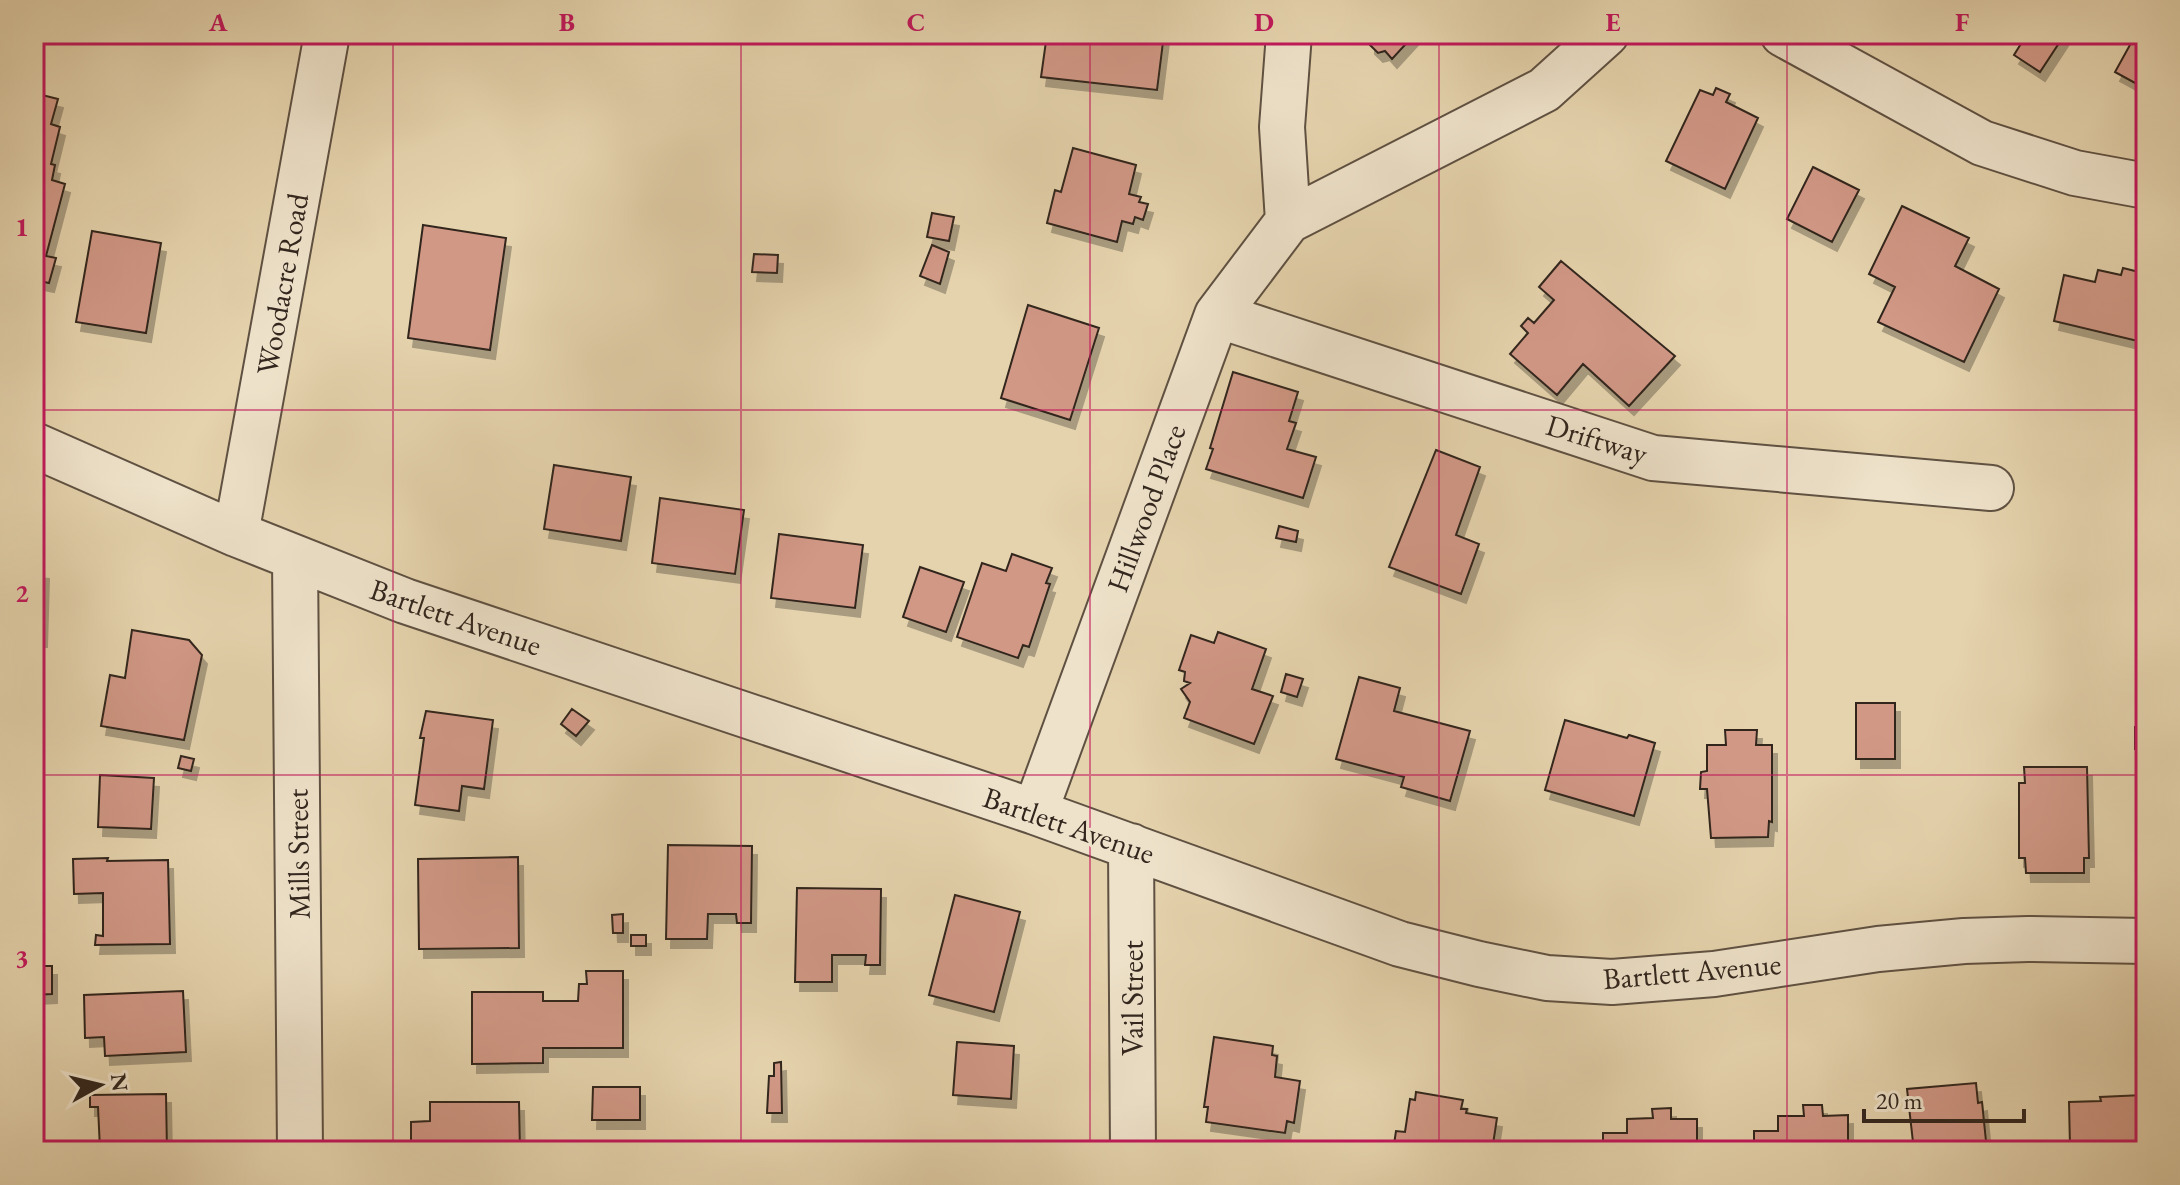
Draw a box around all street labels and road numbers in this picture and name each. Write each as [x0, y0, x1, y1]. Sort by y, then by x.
street label: Woodacre Road [247, 189, 317, 378]
street label: Driftway [1542, 405, 1653, 473]
street label: Hillwood Place [1098, 419, 1194, 597]
street label: Bartlett Avenue [365, 569, 547, 665]
street label: Bartlett Avenue [978, 777, 1160, 873]
street label: Mills Street [277, 788, 319, 920]
street label: Vail Street [1113, 940, 1152, 1056]
street label: Bartlett Avenue [1601, 944, 1783, 998]

